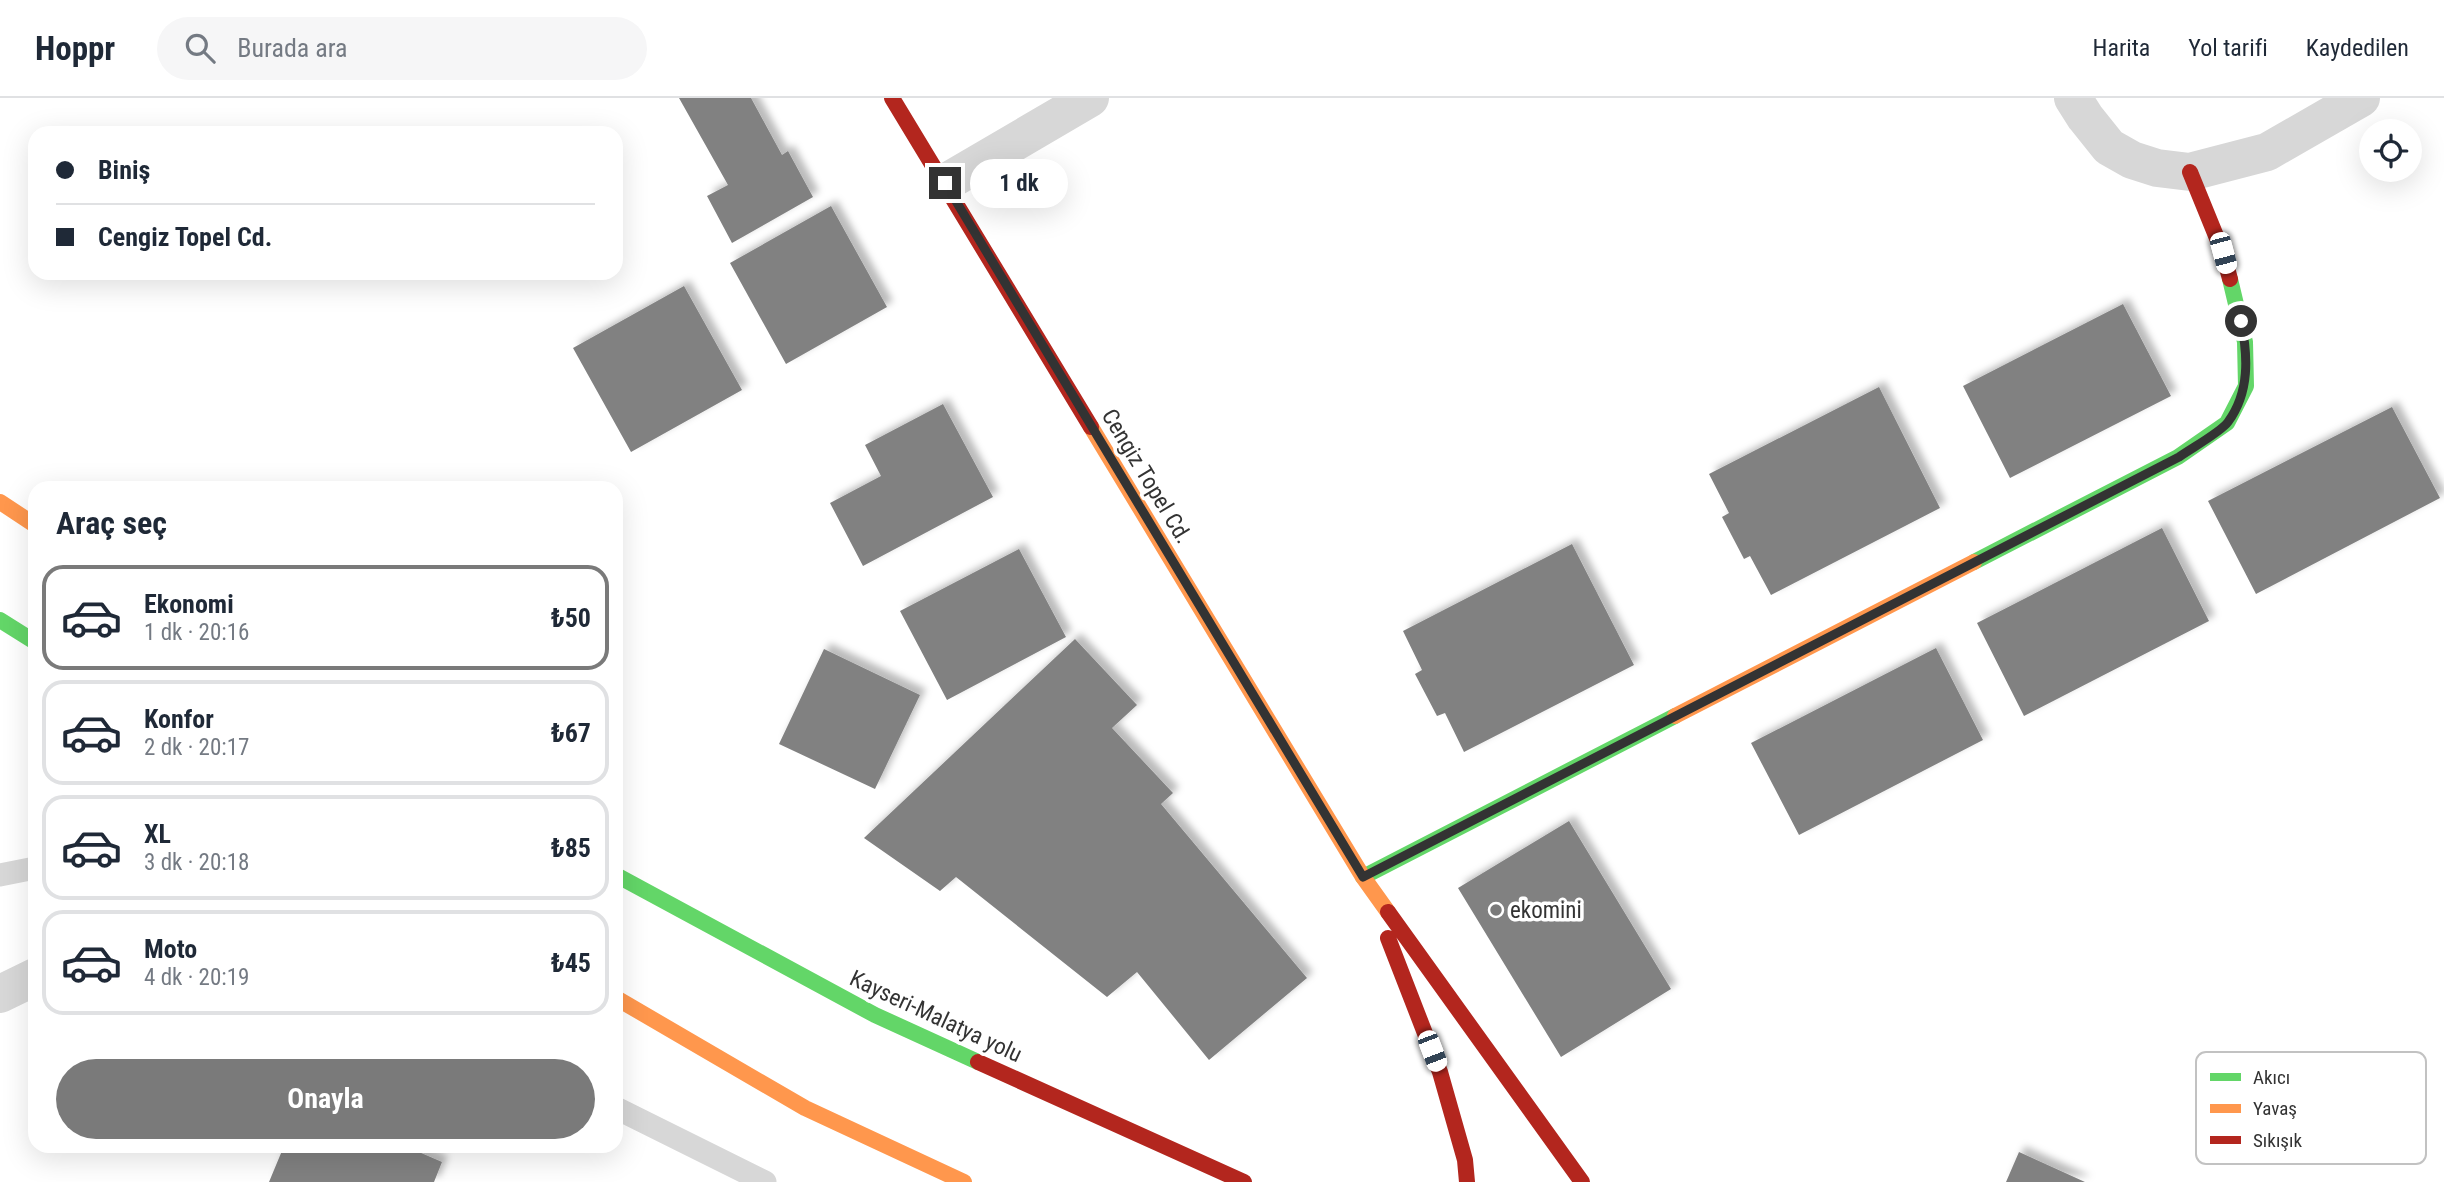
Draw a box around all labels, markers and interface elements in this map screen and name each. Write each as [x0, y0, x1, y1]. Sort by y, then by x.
search box [157, 17, 647, 80]
text: Hoppr [35, 29, 115, 68]
icon: search [181, 29, 219, 67]
text: Burada ara [237, 33, 348, 63]
text: Harita [2093, 34, 2150, 62]
text: Yol tarifi [2188, 34, 2268, 62]
text: Kaydedilen [2306, 34, 2409, 62]
map controls [2359, 119, 2422, 182]
button: locate [2359, 119, 2422, 182]
text: Biniş [98, 155, 150, 185]
callout: 1 dk [970, 158, 1068, 208]
route end [929, 167, 961, 199]
text: 1 dk [999, 170, 1039, 197]
text: Cengiz Topel Cd. [98, 222, 272, 252]
car [2208, 230, 2239, 276]
route start [2225, 305, 2257, 337]
street label: Cengiz Topel Cd. [1096, 404, 1197, 548]
text: Araç seç [56, 504, 167, 542]
icon: car [60, 586, 123, 649]
text: Ekonomi [144, 589, 234, 619]
text: ₺50 [551, 603, 591, 633]
text: 1 dk · 20:16 [144, 619, 249, 646]
icon: car [60, 701, 123, 764]
text: Konfor [144, 704, 214, 734]
text: ₺67 [551, 718, 591, 748]
text: 2 dk · 20:17 [144, 734, 249, 761]
icon: car [60, 816, 123, 879]
text: XL [144, 819, 171, 849]
text: ₺85 [551, 833, 591, 863]
text: 3 dk · 20:18 [144, 849, 249, 876]
place label: ekomini [1510, 897, 1582, 924]
marker: ekomini [1488, 902, 1504, 918]
icon: car [60, 931, 123, 994]
text: Moto [144, 934, 197, 964]
text: ₺45 [551, 948, 591, 978]
text: 4 dk · 20:19 [144, 964, 249, 991]
street label: Kayseri-Malatya yolu [845, 965, 1026, 1068]
car [1415, 1028, 1450, 1074]
legend [2196, 1052, 2426, 1164]
button: Onayla [56, 1059, 595, 1139]
text: Akıcı [2253, 1066, 2290, 1089]
text: Yavaş [2253, 1097, 2297, 1120]
text: Sıkışık [2253, 1129, 2302, 1152]

